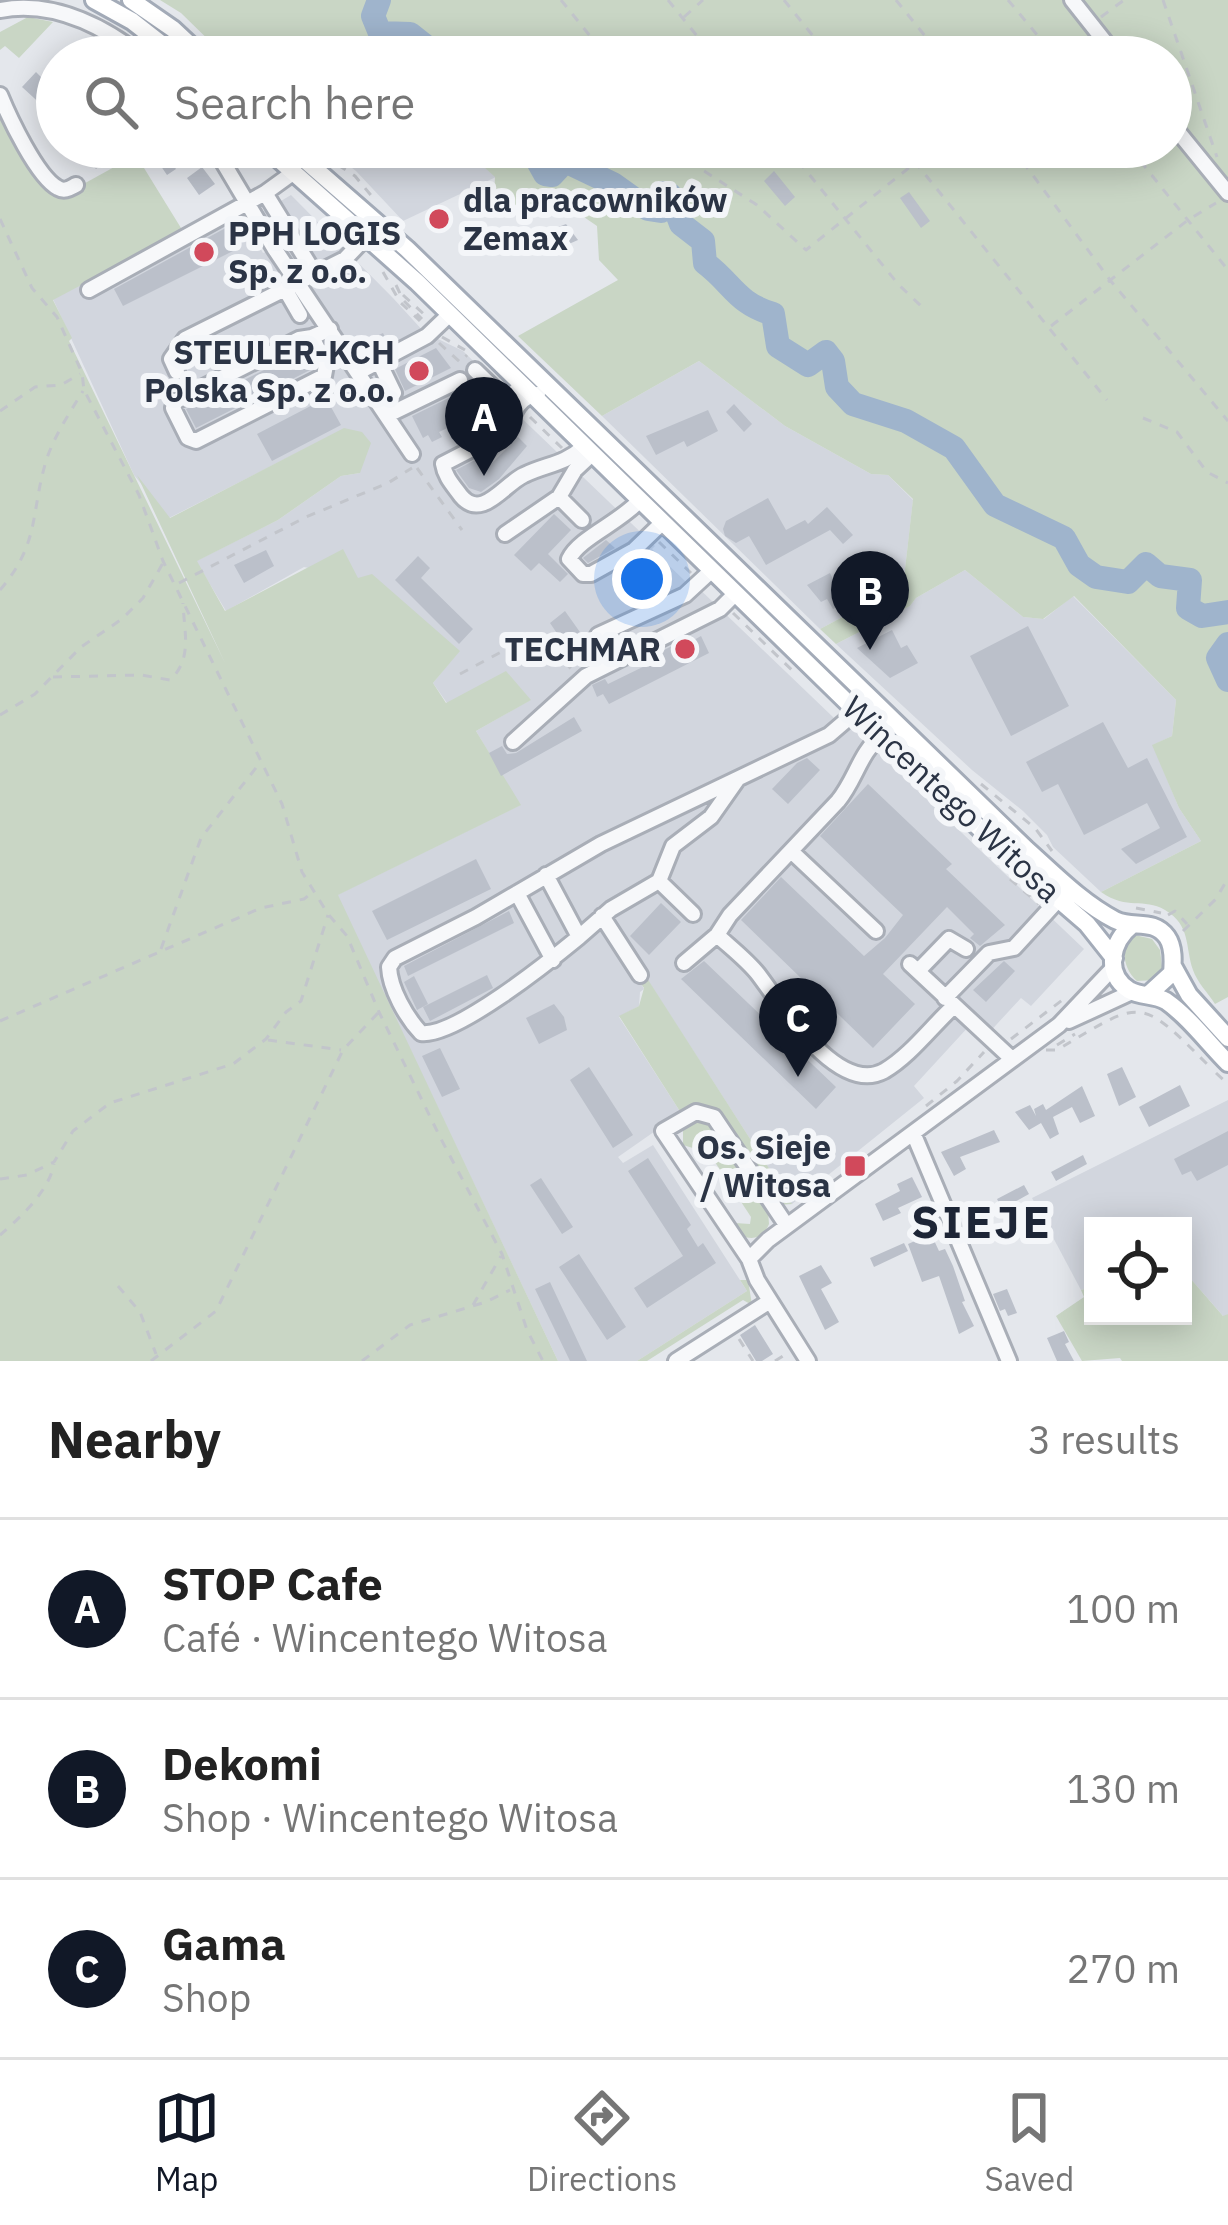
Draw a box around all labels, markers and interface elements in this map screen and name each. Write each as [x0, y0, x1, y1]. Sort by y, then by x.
search box [36, 36, 1192, 168]
icon: search [78, 69, 144, 135]
text: Search here [174, 73, 415, 131]
place label: dla pracowników Zemax [463, 178, 728, 259]
marker: dla pracowników Zemax [426, 206, 452, 232]
place label: PPH LOGIS Sp. z o.o. [228, 211, 401, 292]
marker: PPH LOGIS Sp. z o.o. [191, 239, 217, 265]
place label: STEULER-KCH Polska Sp. z o.o. [144, 330, 395, 411]
marker: STEULER-KCH Polska Sp. z o.o. [406, 358, 432, 384]
pin: A [445, 377, 523, 476]
your location [612, 549, 672, 609]
pin: B [831, 551, 909, 650]
place label: TECHMAR [504, 627, 661, 670]
marker: TECHMAR [672, 636, 698, 662]
street label: Wincentego Witosa [834, 686, 1071, 911]
pin: C [759, 978, 837, 1077]
place label: Os. Sieje / Witosa [696, 1125, 831, 1206]
marker: Os. Sieje / Witosa [842, 1153, 868, 1179]
district label: SIEJE [911, 1192, 1053, 1250]
map controls [1084, 1217, 1192, 1325]
button: locate [1084, 1217, 1192, 1325]
text: Nearby [48, 1406, 221, 1472]
text: 3 results [1028, 1414, 1180, 1465]
text: STOP Cafe [162, 1554, 383, 1612]
text: A [74, 1583, 100, 1634]
text: 100 m [1067, 1583, 1180, 1634]
text: Café · Wincentego Witosa [162, 1612, 608, 1663]
text: Dekomi [162, 1734, 322, 1792]
text: B [74, 1763, 100, 1814]
text: 130 m [1067, 1763, 1180, 1814]
text: Shop · Wincentego Witosa [162, 1792, 618, 1843]
text: Gama [162, 1914, 286, 1972]
text: C [74, 1943, 100, 1994]
text: 270 m [1067, 1943, 1180, 1994]
text: Shop [162, 1972, 251, 2023]
tab: Map [154, 2085, 220, 2200]
tab: Directions [527, 2085, 677, 2200]
tab: Saved [985, 2085, 1074, 2200]

